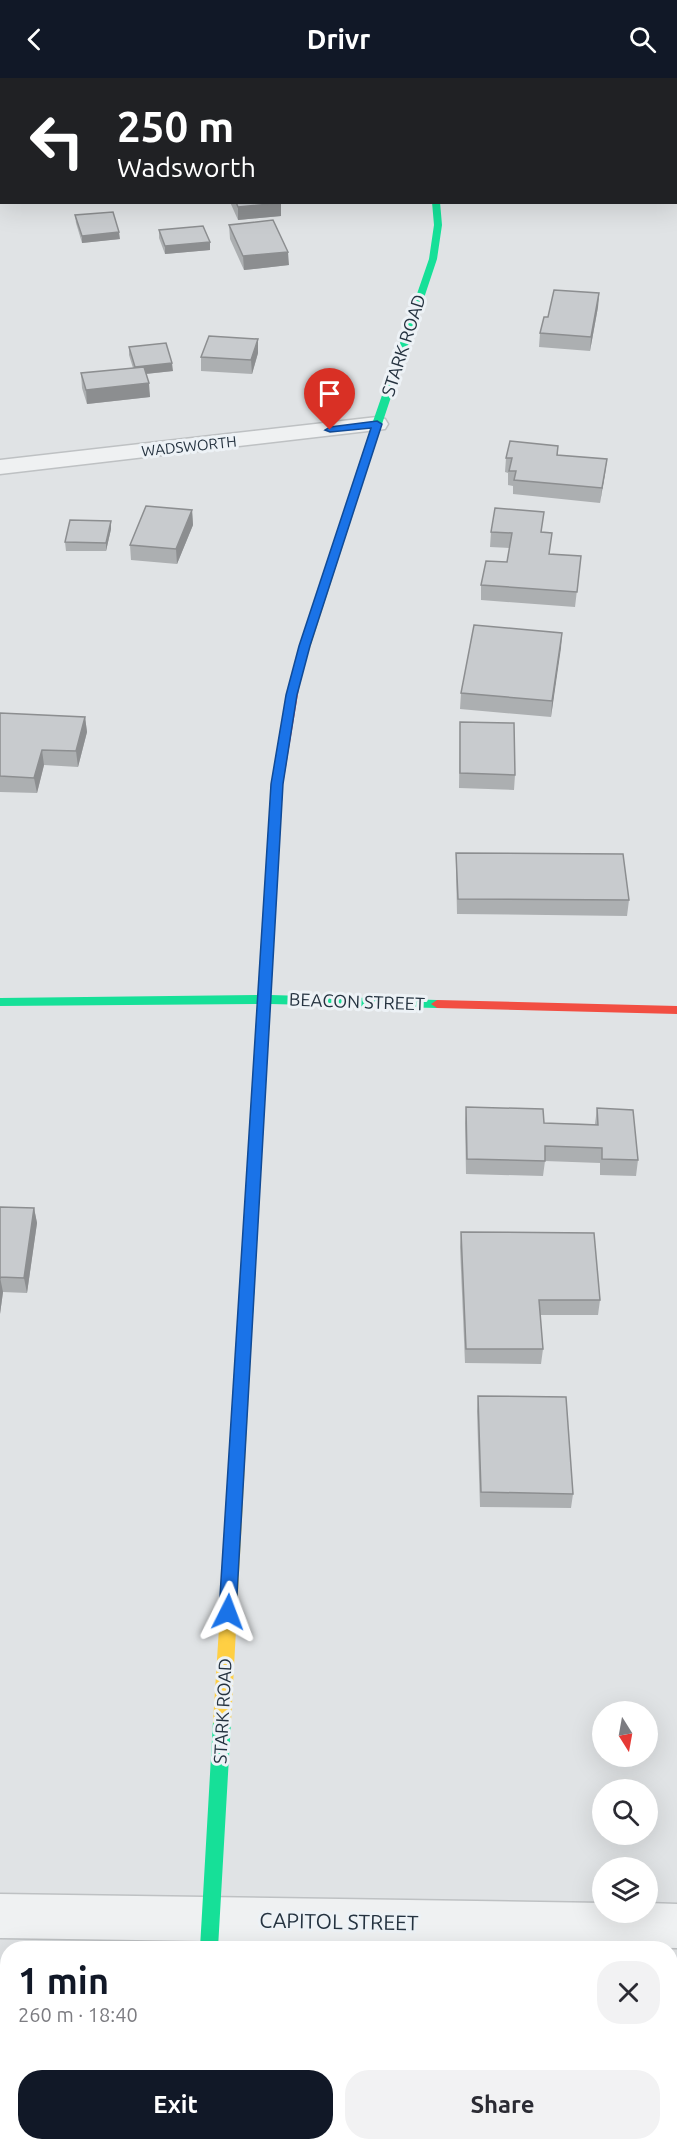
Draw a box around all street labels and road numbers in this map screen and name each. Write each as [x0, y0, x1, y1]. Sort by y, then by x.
street label: STARK ROAD [377, 292, 429, 398]
street label: WADSWORTH [141, 433, 237, 459]
street label: BEACON STREET [289, 989, 425, 1013]
street label: STARK ROAD [209, 1658, 235, 1764]
street label: CAPITOL STREET [259, 1908, 419, 1934]

